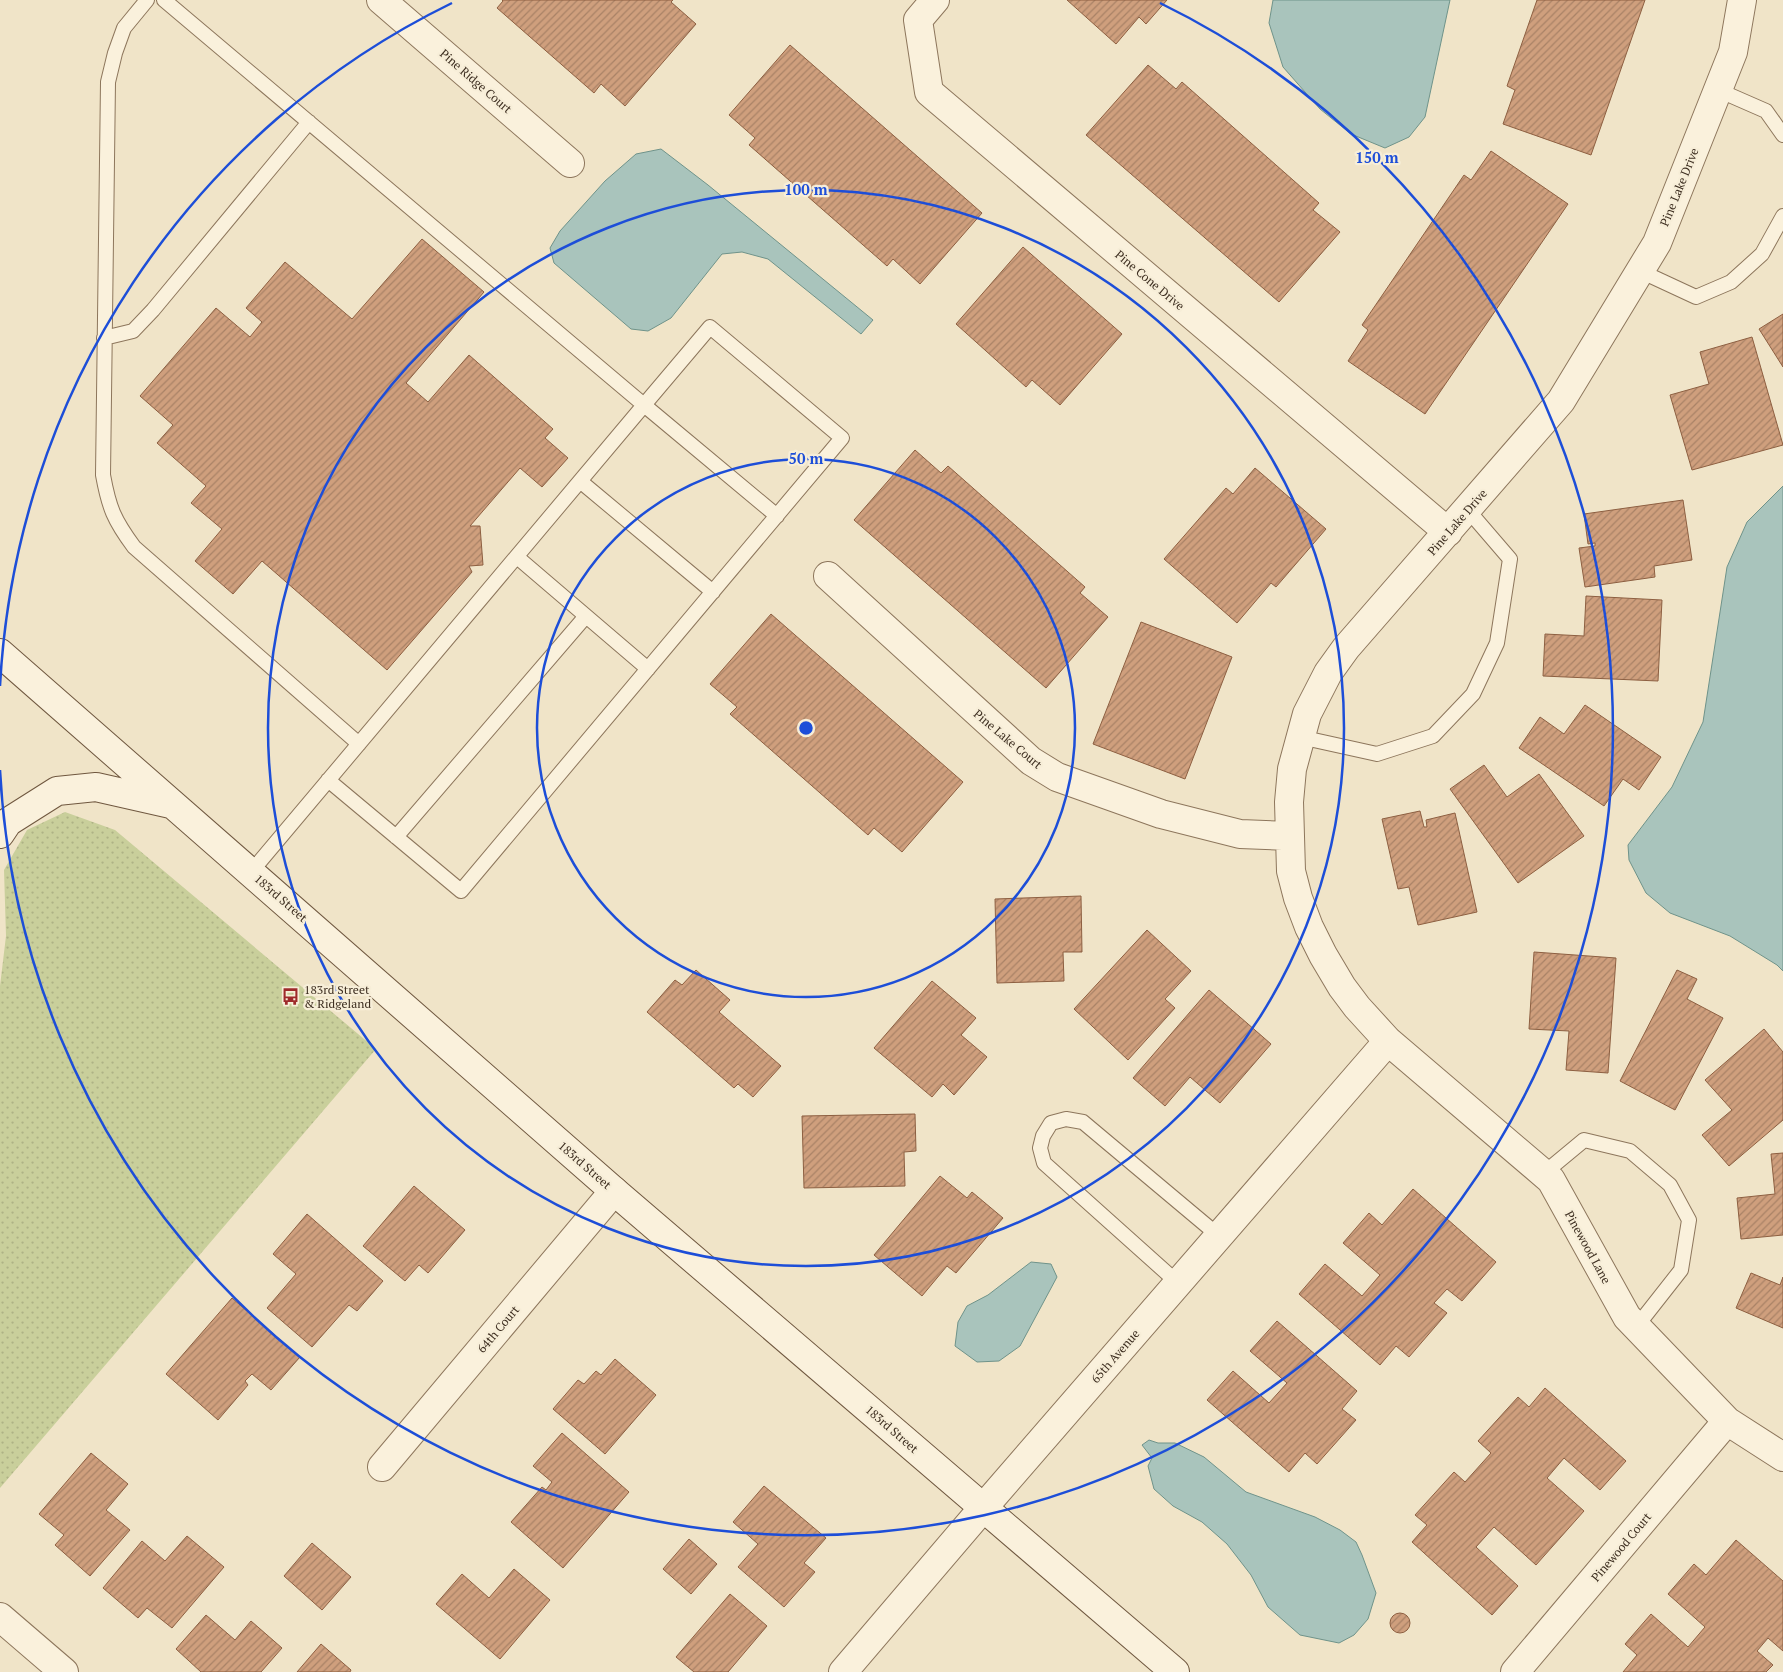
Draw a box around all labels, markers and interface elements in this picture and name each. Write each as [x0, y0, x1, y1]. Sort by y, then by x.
street label: Pine Ridge Court [437, 46, 515, 117]
street label: Pine Lake Drive [1656, 146, 1702, 228]
text: 150 m [1355, 147, 1399, 167]
text: 100 m [784, 179, 828, 199]
street label: Pine Cone Drive [1112, 247, 1188, 313]
text: 50 m [789, 448, 824, 468]
street label: Pine Lake Drive [1424, 486, 1490, 558]
street label: Pine Lake Court [971, 706, 1046, 772]
centre of rings [797, 719, 815, 737]
street label: 183rd Street [251, 871, 311, 925]
place label: 183rd Street & Ridgeland [304, 982, 371, 1011]
bus stop icon: 183rd Street & Ridgeland [280, 986, 300, 1006]
street label: 183rd Street [555, 1138, 615, 1192]
street label: Pinewood Lane [1562, 1208, 1614, 1286]
street label: 64th Court [474, 1302, 522, 1356]
street label: 65th Avenue [1088, 1326, 1142, 1386]
street label: 183rd Street [862, 1402, 922, 1456]
street label: Pinewood Court [1588, 1509, 1655, 1585]

